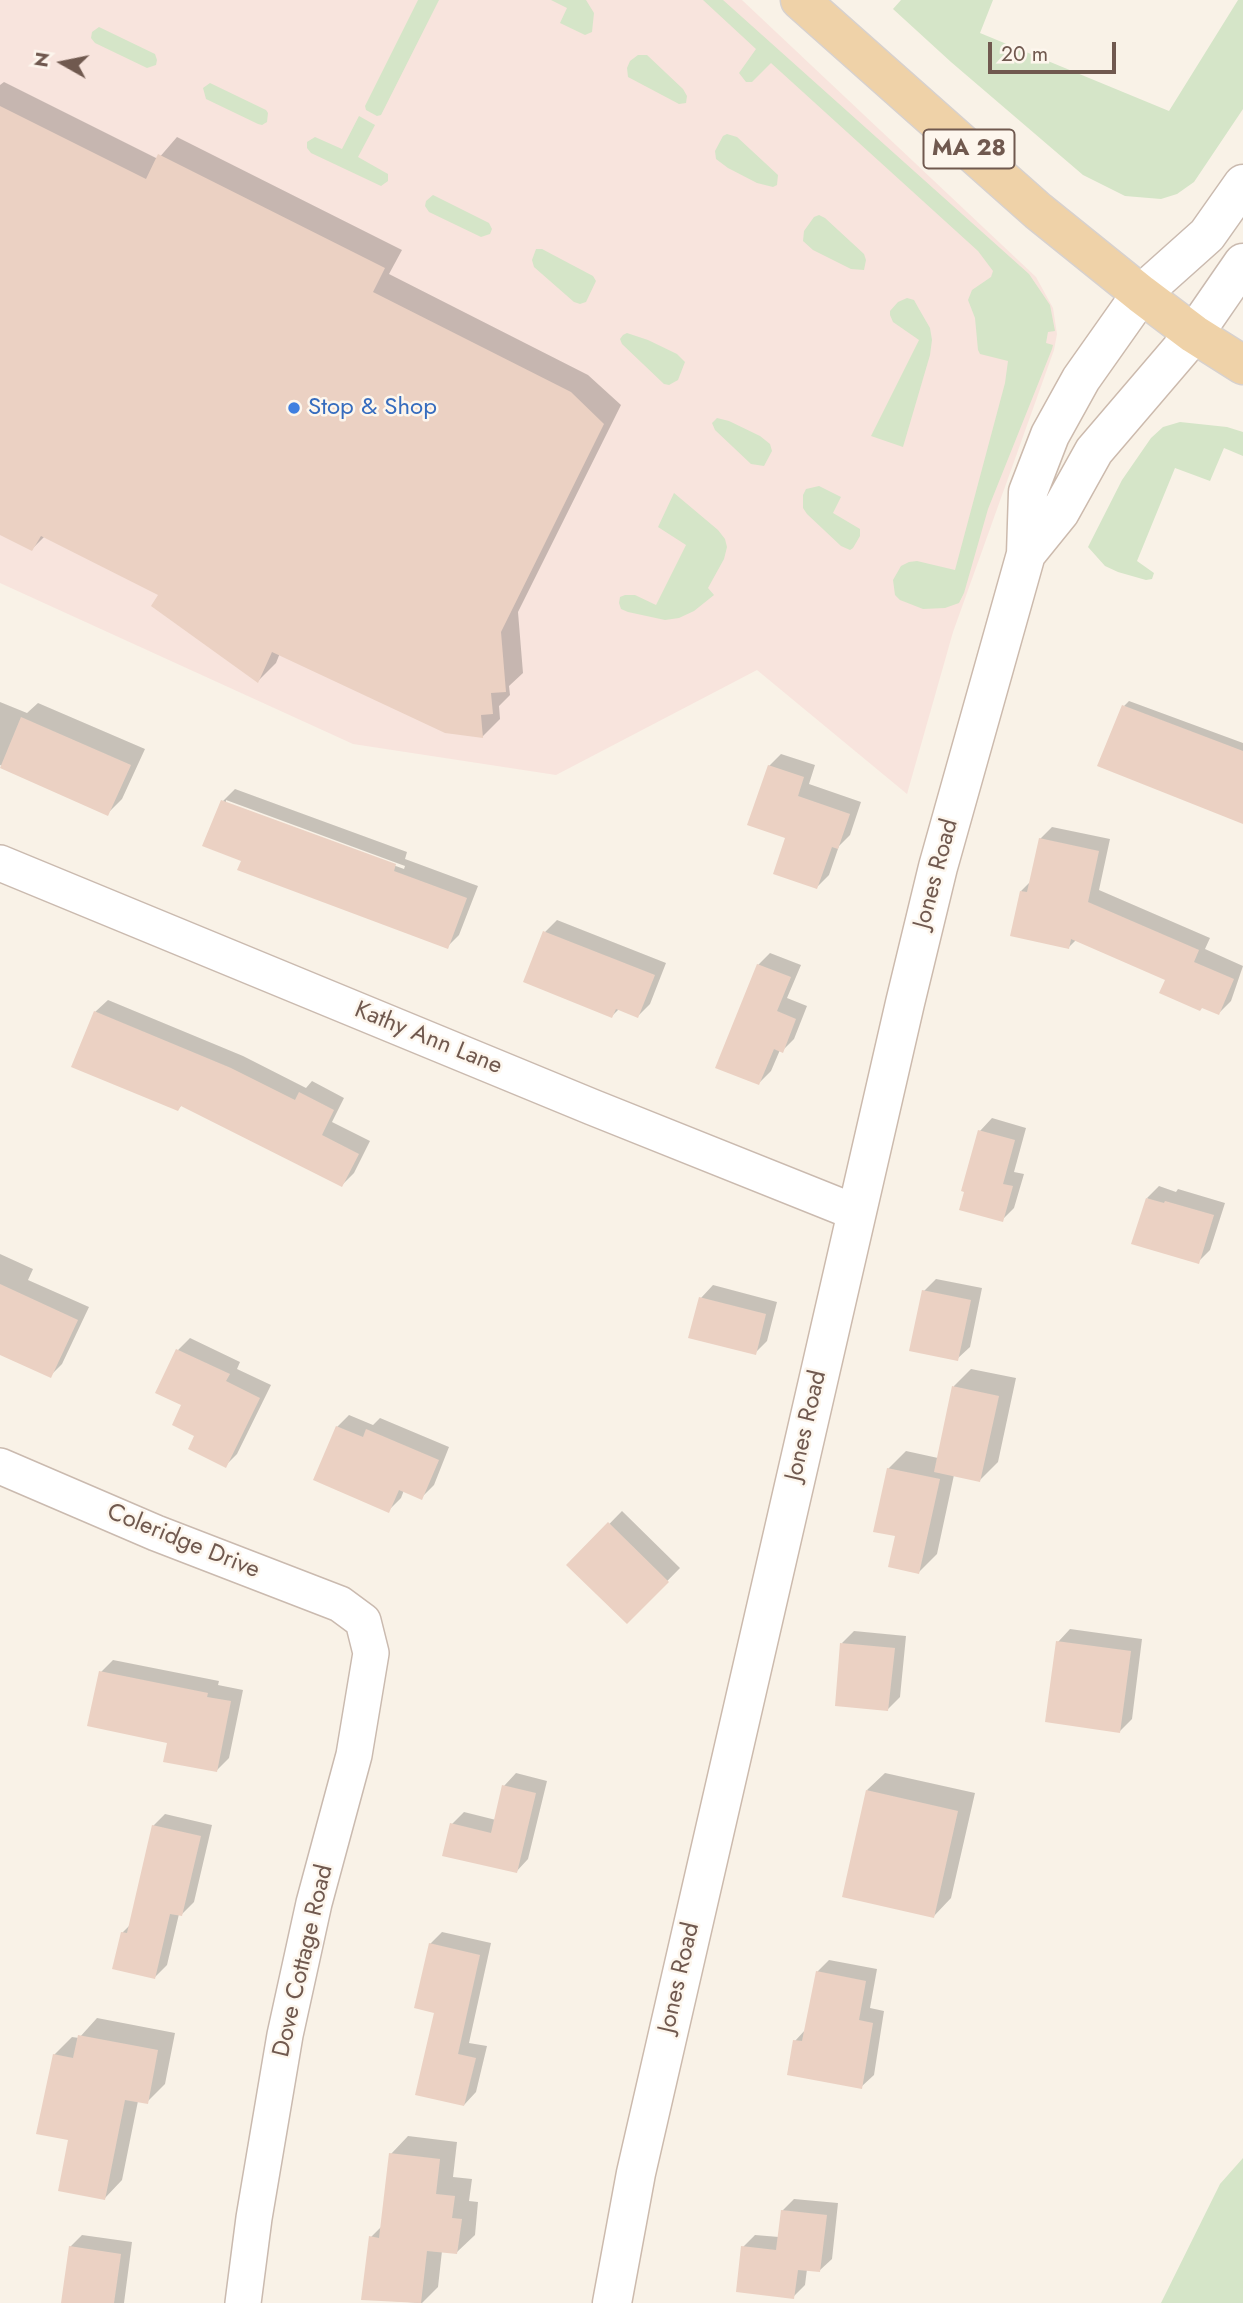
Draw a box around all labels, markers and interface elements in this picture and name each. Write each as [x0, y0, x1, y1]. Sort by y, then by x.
north arrow [28, 28, 98, 98]
scale bar [991, 28, 1119, 72]
text: 20 m [1001, 39, 1048, 69]
text: N [27, 50, 56, 69]
road number: MA 28 [923, 130, 1014, 168]
place label: Stop & Shop [308, 394, 437, 422]
marker: Stop & Shop [286, 400, 302, 416]
street label: Jones Road [909, 816, 965, 932]
street label: Kathy Ann Lane [350, 996, 506, 1082]
street label: Jones Road [780, 1368, 834, 1484]
street label: Coleridge Drive [102, 1498, 264, 1586]
street label: Dove Cottage Road [268, 1862, 340, 2060]
street label: Jones Road [653, 1920, 707, 2036]

